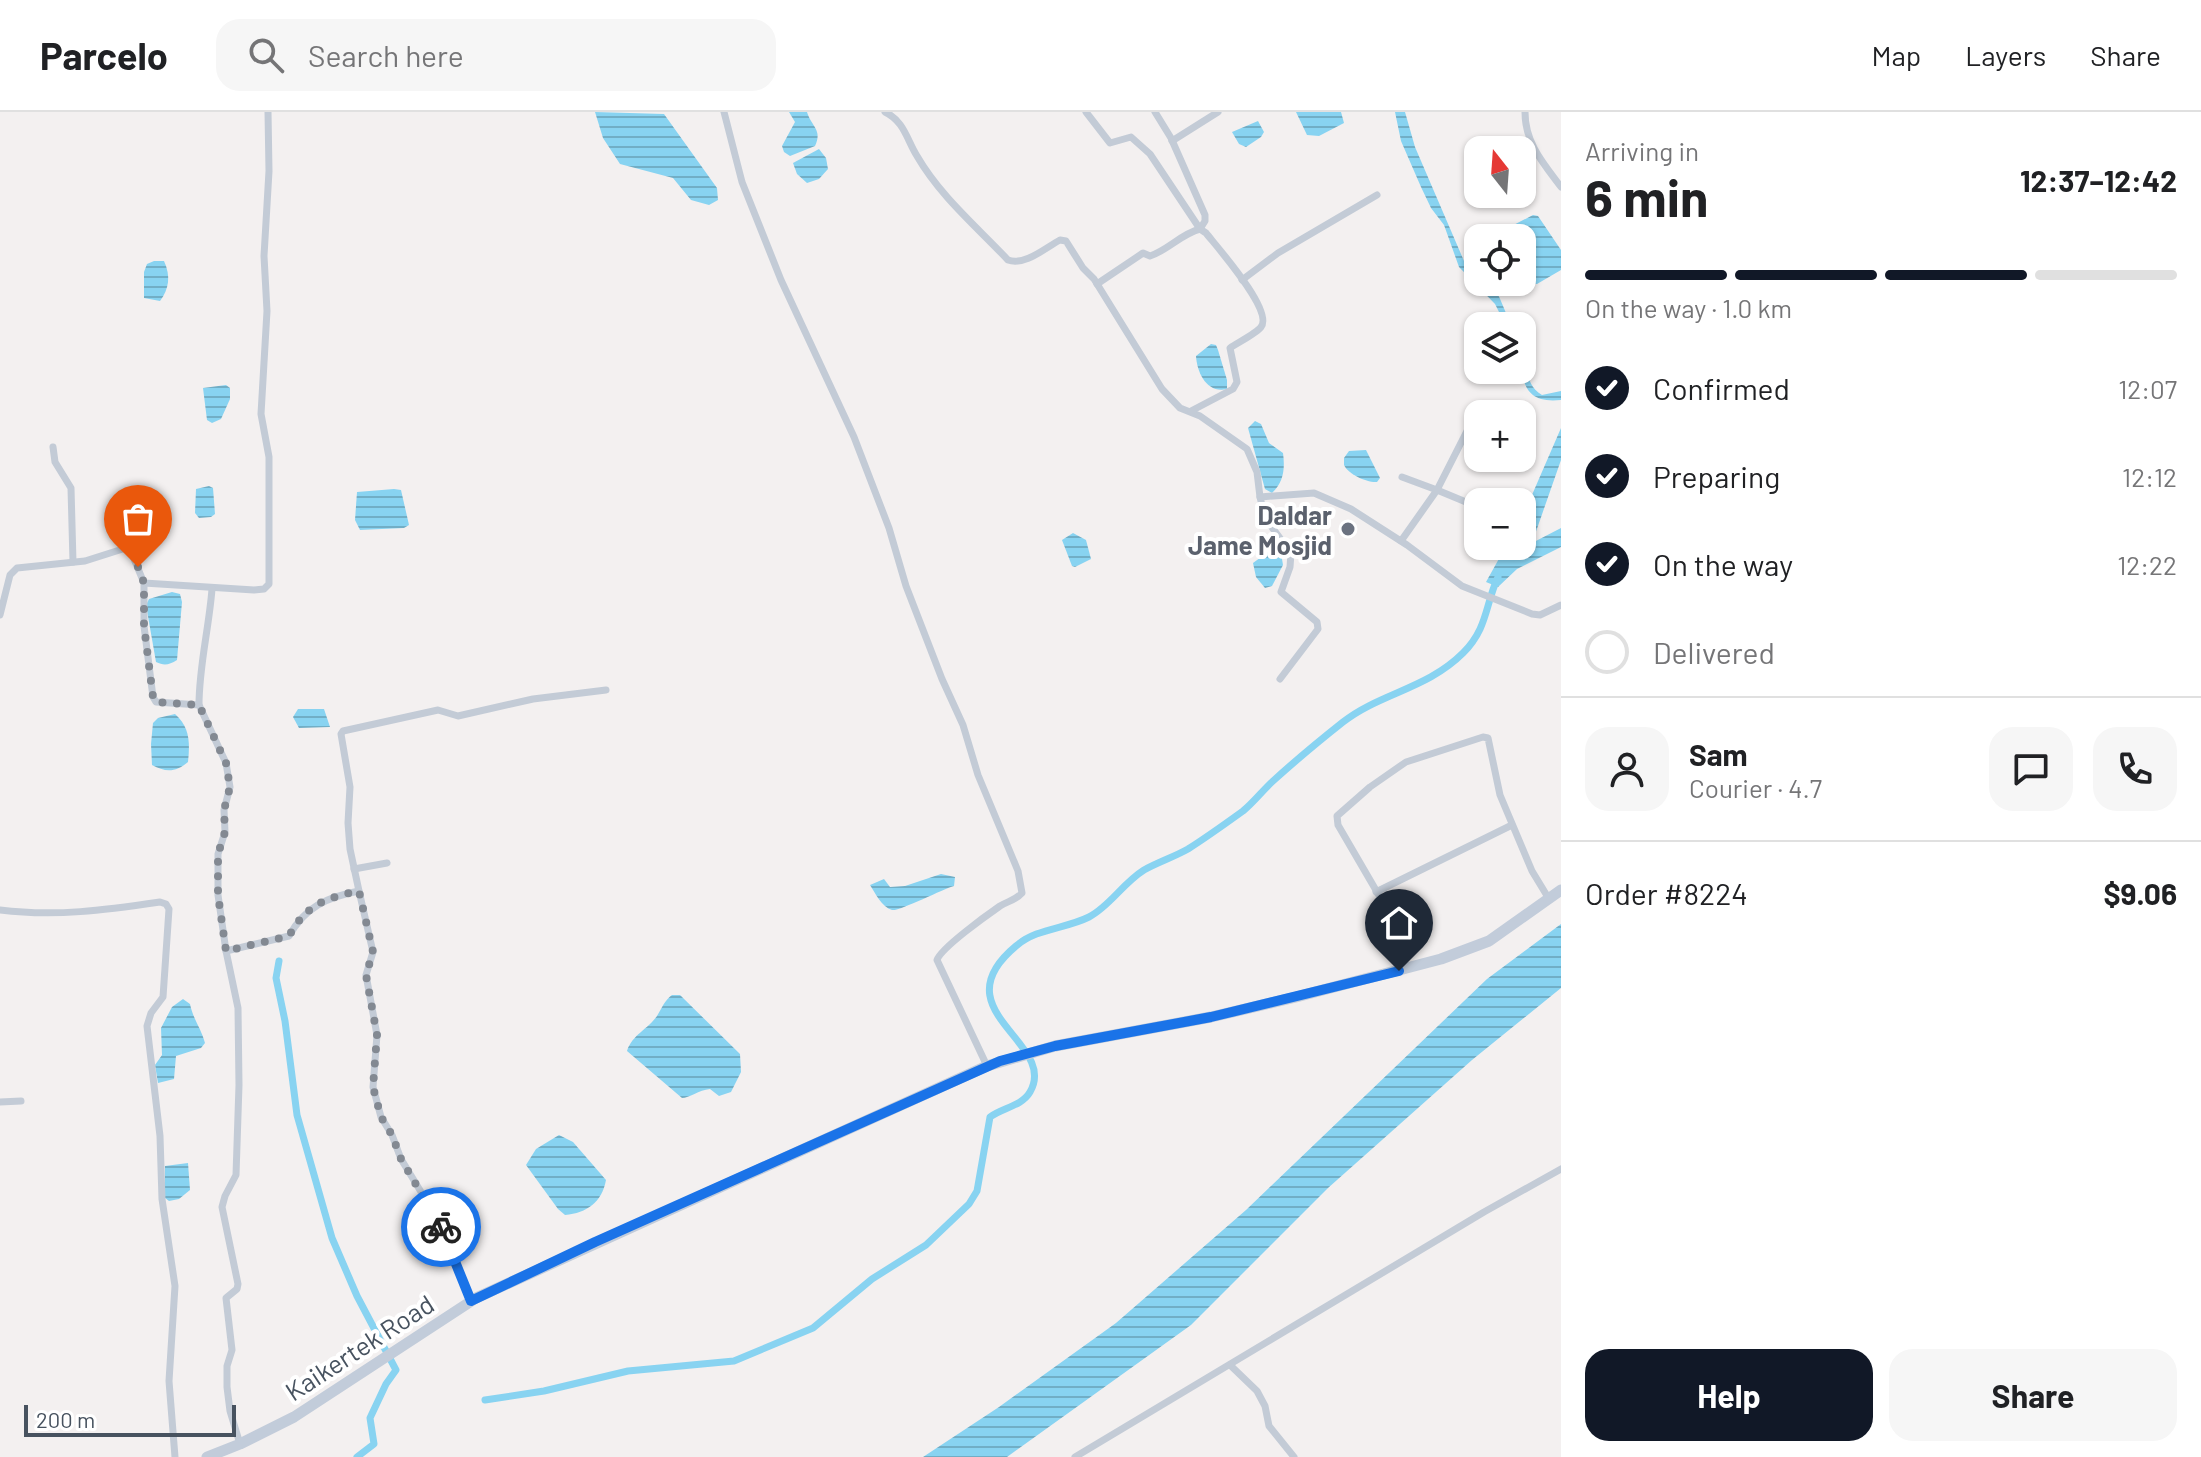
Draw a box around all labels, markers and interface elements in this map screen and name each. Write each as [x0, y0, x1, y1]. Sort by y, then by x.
search box [216, 19, 776, 91]
text: Parcelo [40, 32, 168, 78]
icon: search [244, 33, 288, 77]
text: Search here [308, 37, 464, 73]
text: Map [1871, 38, 1921, 72]
text: Layers [1965, 38, 2046, 72]
text: Share [2090, 38, 2161, 72]
text: Arriving in [1585, 135, 1699, 166]
north arrow [1464, 136, 1536, 208]
map controls [1464, 136, 1536, 560]
text: 12:37–12:42 [2020, 162, 2177, 198]
text: 6 min [1585, 165, 1708, 227]
button: locate [1464, 224, 1536, 296]
text: On the way · 1.0 km [1585, 292, 1792, 323]
button: layers [1464, 312, 1536, 384]
icon: check [1585, 366, 1629, 410]
text: Confirmed [1653, 370, 1790, 406]
text: 12:07 [2118, 373, 2177, 404]
button: + [1464, 400, 1536, 472]
icon: check [1585, 454, 1629, 498]
text: Preparing [1653, 458, 1780, 494]
text: 12:12 [2122, 461, 2177, 492]
pin [104, 485, 172, 567]
button: − [1464, 488, 1536, 560]
icon: bag [116, 497, 160, 541]
place label: Daldar Jame Mosjid [1188, 499, 1332, 560]
marker: Daldar Jame Mosjid [1339, 520, 1357, 538]
icon: check [1585, 542, 1629, 586]
text: On the way [1653, 546, 1793, 582]
text: 12:22 [2117, 549, 2177, 580]
text: Delivered [1653, 634, 1775, 670]
button: person [1585, 727, 1669, 811]
button: chat [1989, 727, 2073, 811]
button: phone [2093, 727, 2177, 811]
text: Sam [1689, 736, 1748, 772]
text: Courier · 4.7 [1689, 772, 1822, 803]
text: Order #8224 [1585, 875, 1748, 911]
text: $9.06 [2103, 875, 2177, 911]
pin [1365, 889, 1433, 971]
icon: home [1377, 901, 1421, 945]
courier [401, 1187, 481, 1267]
icon: bike [419, 1205, 463, 1249]
street label: Kaikertek Road [279, 1288, 439, 1406]
button: Help [1585, 1349, 1873, 1441]
button: Share [1889, 1349, 2177, 1441]
scale bar [24, 1401, 236, 1437]
text: 200 m [36, 1406, 95, 1432]

